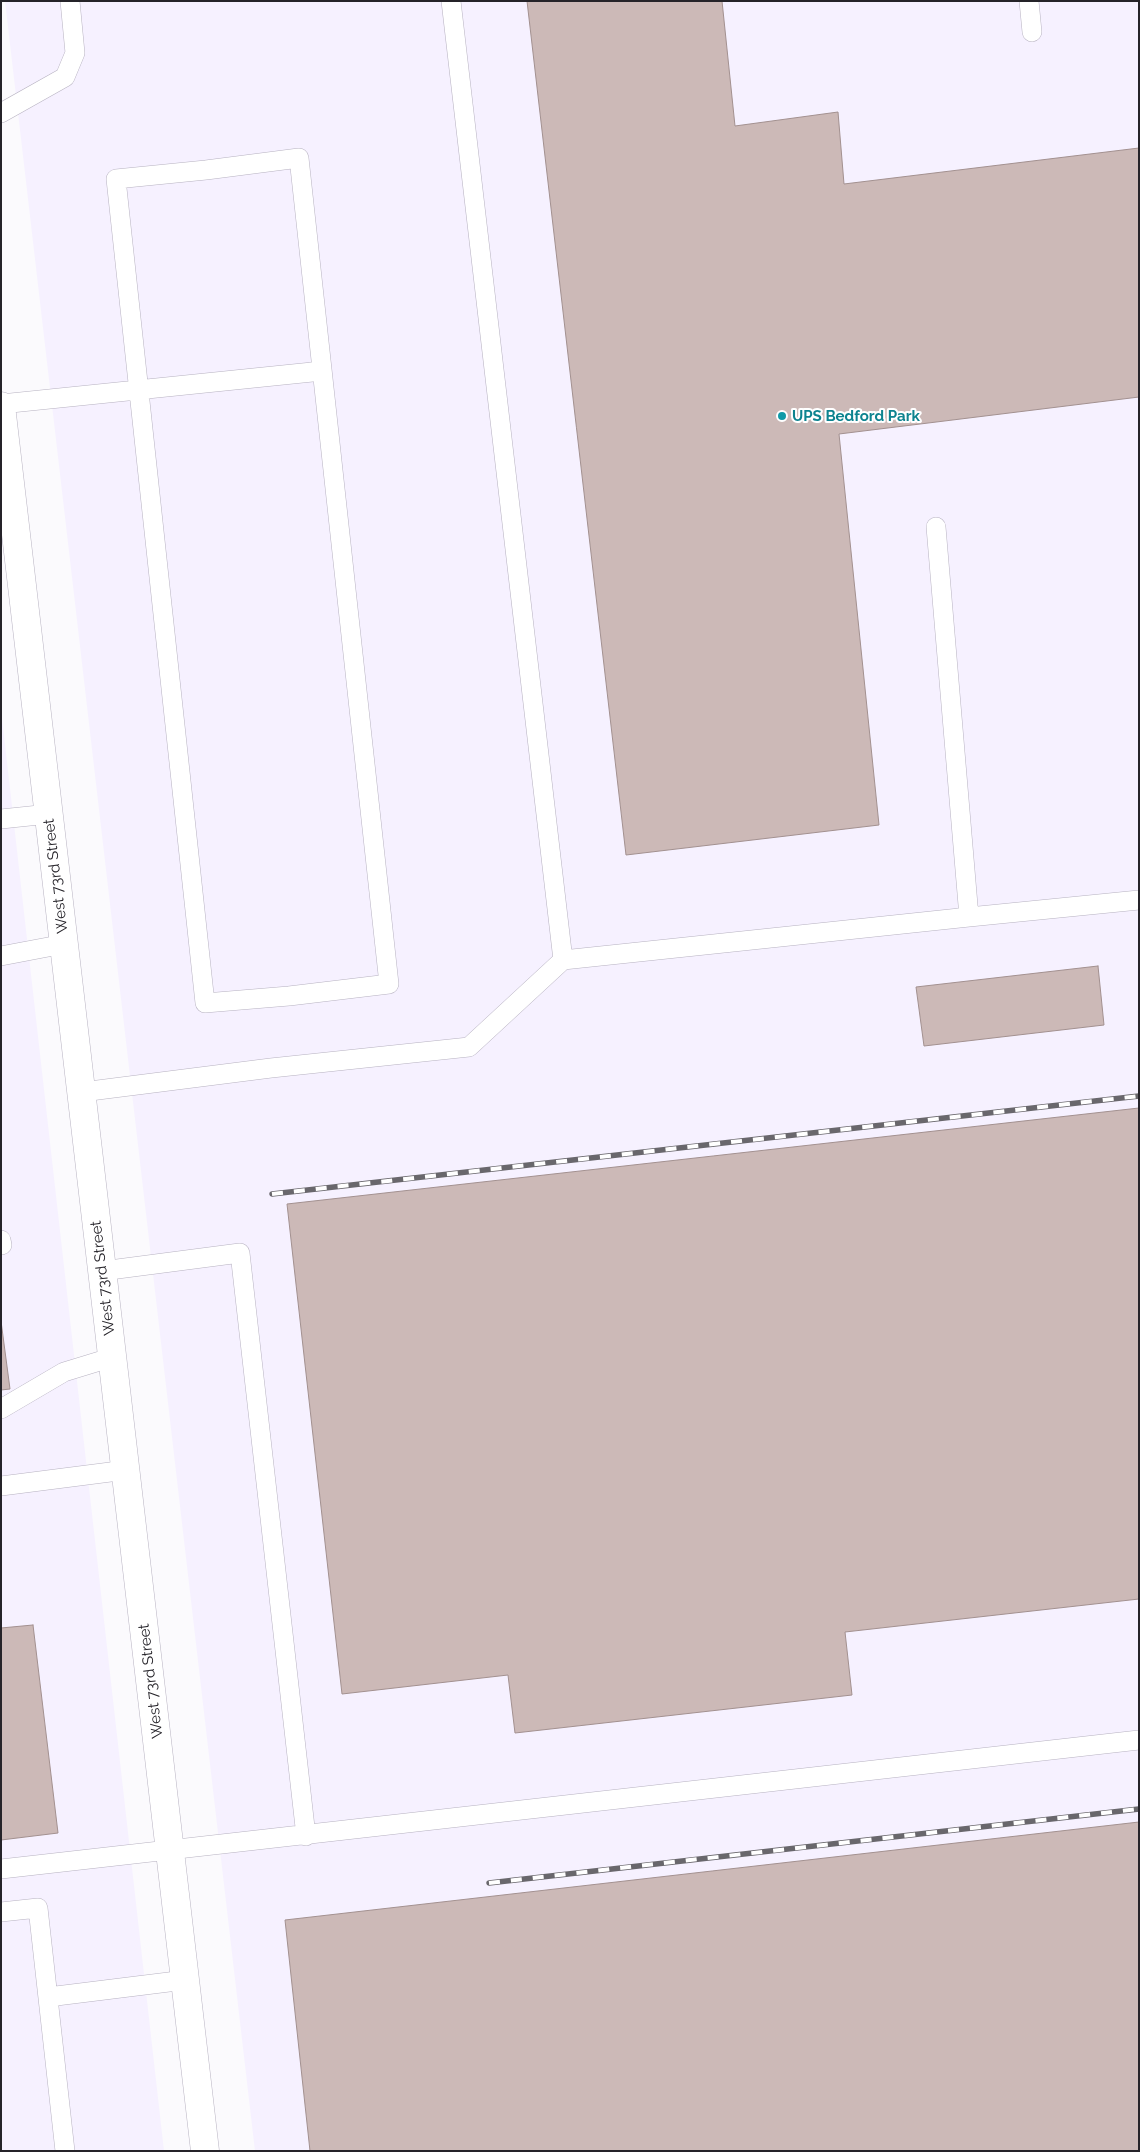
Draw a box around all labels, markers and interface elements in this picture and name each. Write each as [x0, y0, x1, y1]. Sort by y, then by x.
place label: UPS Bedford Park [792, 407, 920, 425]
marker: UPS Bedford Park [776, 410, 788, 422]
street label: West 73rd Street [40, 818, 72, 934]
street label: West 73rd Street [87, 1220, 119, 1336]
street label: West 73rd Street [135, 1623, 167, 1739]

